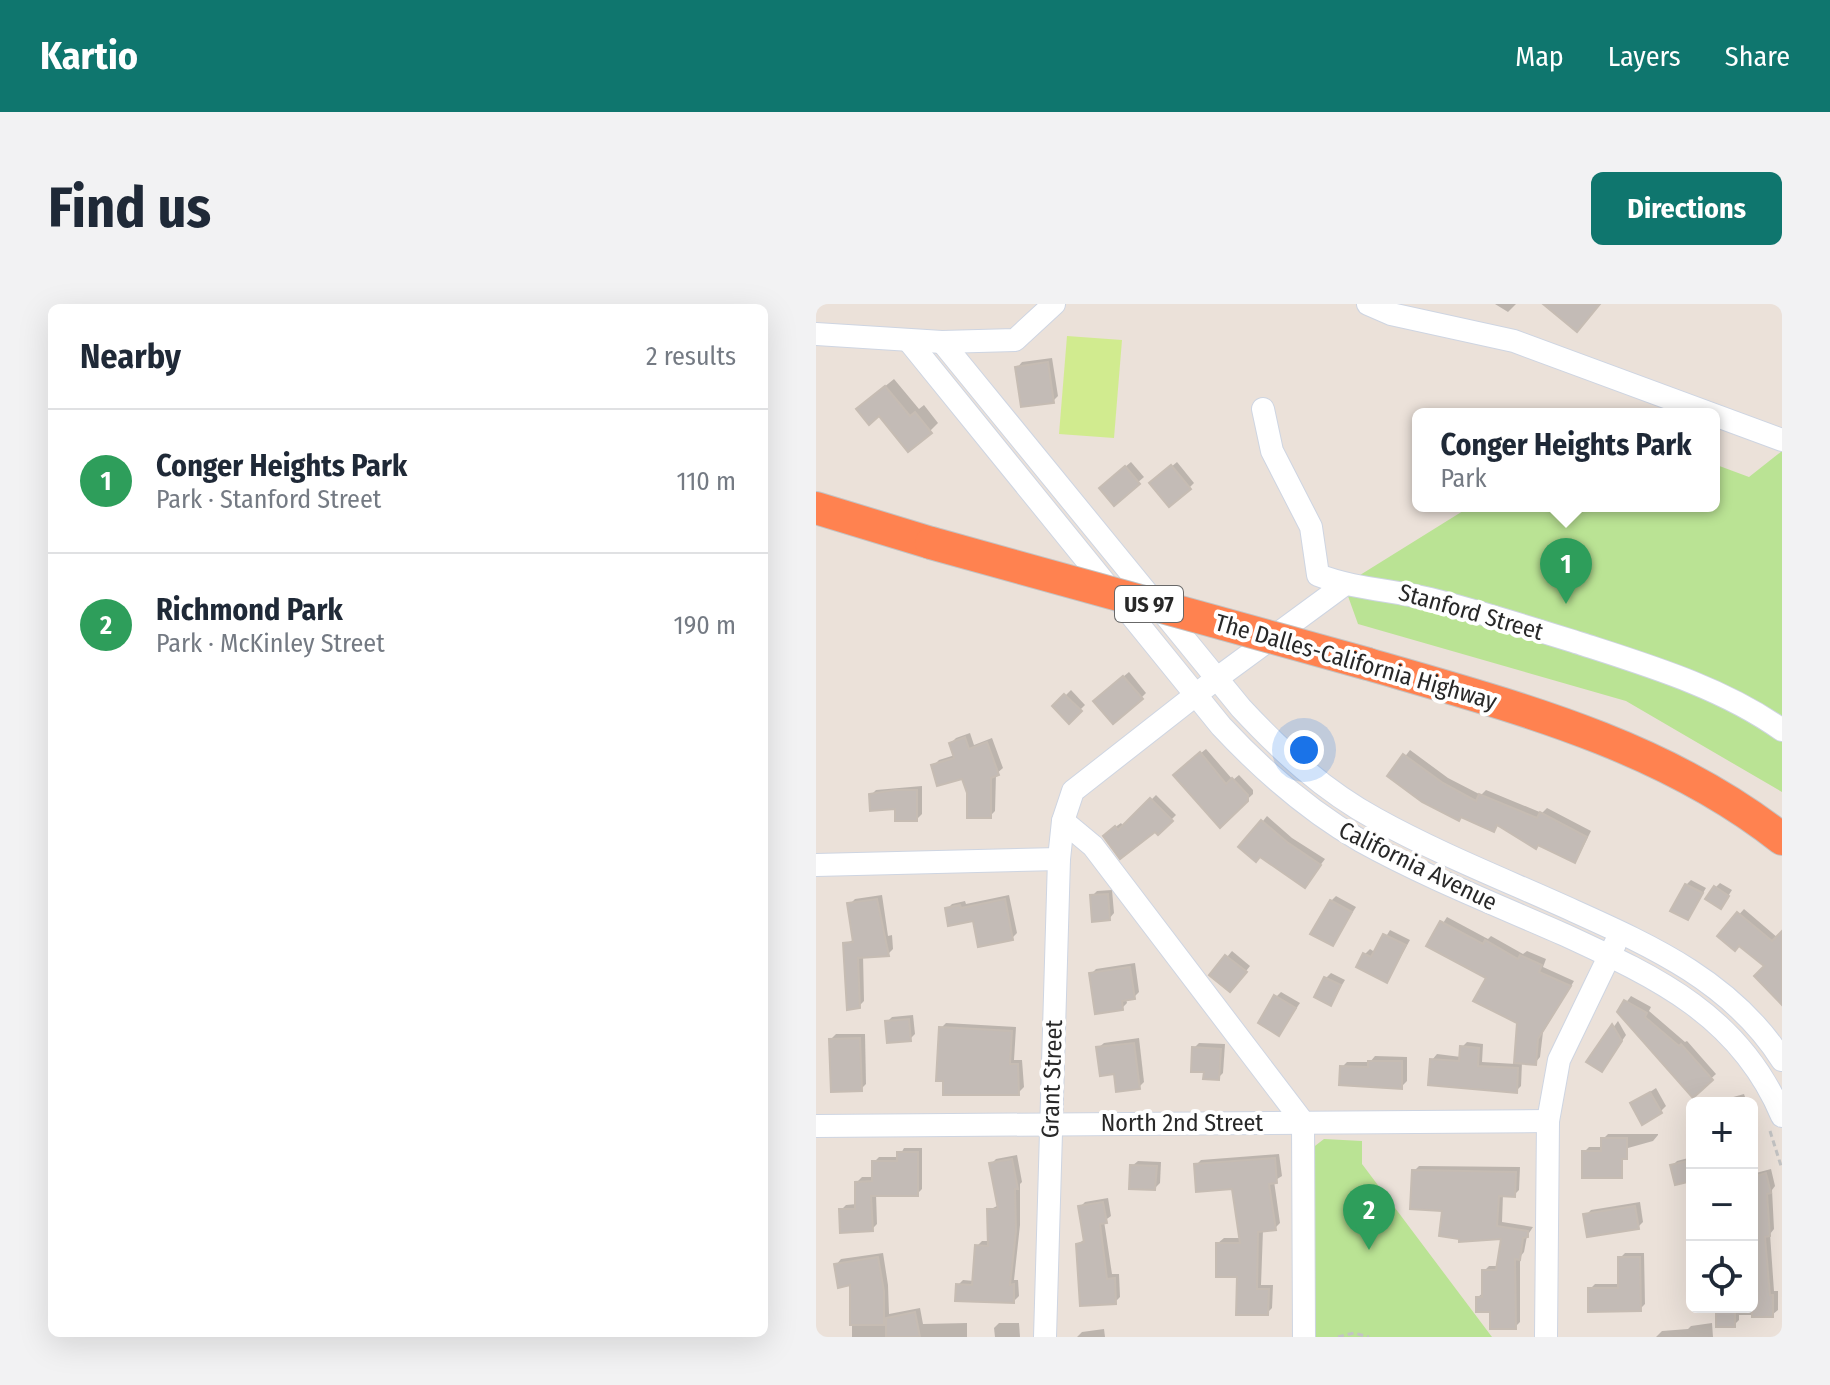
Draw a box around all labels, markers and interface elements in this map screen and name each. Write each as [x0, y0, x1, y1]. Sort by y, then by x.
text: Kartio [40, 33, 138, 79]
text: Map [1515, 40, 1564, 73]
text: Layers [1608, 40, 1681, 73]
text: Share [1725, 40, 1790, 73]
button: Directions [1591, 172, 1782, 245]
text: Find us [48, 175, 211, 242]
text: Nearby [80, 336, 181, 377]
text: 2 results [646, 341, 736, 372]
popup [1412, 408, 1720, 512]
text: Conger Heights Park [1440, 427, 1692, 463]
text: Conger Heights Park [156, 448, 407, 484]
text: Park [1440, 463, 1487, 494]
text: 1 [101, 466, 112, 497]
text: 110 m [676, 466, 736, 497]
text: Park · Stanford Street [156, 484, 381, 515]
pin: 1 [1540, 538, 1592, 604]
street label: Stanford Street [1396, 578, 1547, 646]
road number: US 97 [1115, 586, 1183, 622]
text: Richmond Park [156, 592, 343, 628]
street label: The Dalles-California Highway [1212, 608, 1500, 716]
text: 2 [100, 610, 112, 641]
text: 190 m [674, 610, 736, 641]
text: Park · McKinley Street [156, 628, 385, 659]
your location [1284, 730, 1324, 770]
street label: California Avenue [1334, 816, 1502, 916]
street label: Grant Street [1036, 1019, 1068, 1139]
map controls [1686, 1097, 1758, 1313]
button: + [1686, 1097, 1758, 1169]
street label: North 2nd Street [1101, 1109, 1263, 1137]
button: − [1686, 1169, 1758, 1241]
pin: 2 [1343, 1184, 1395, 1250]
button: locate [1686, 1241, 1758, 1313]

